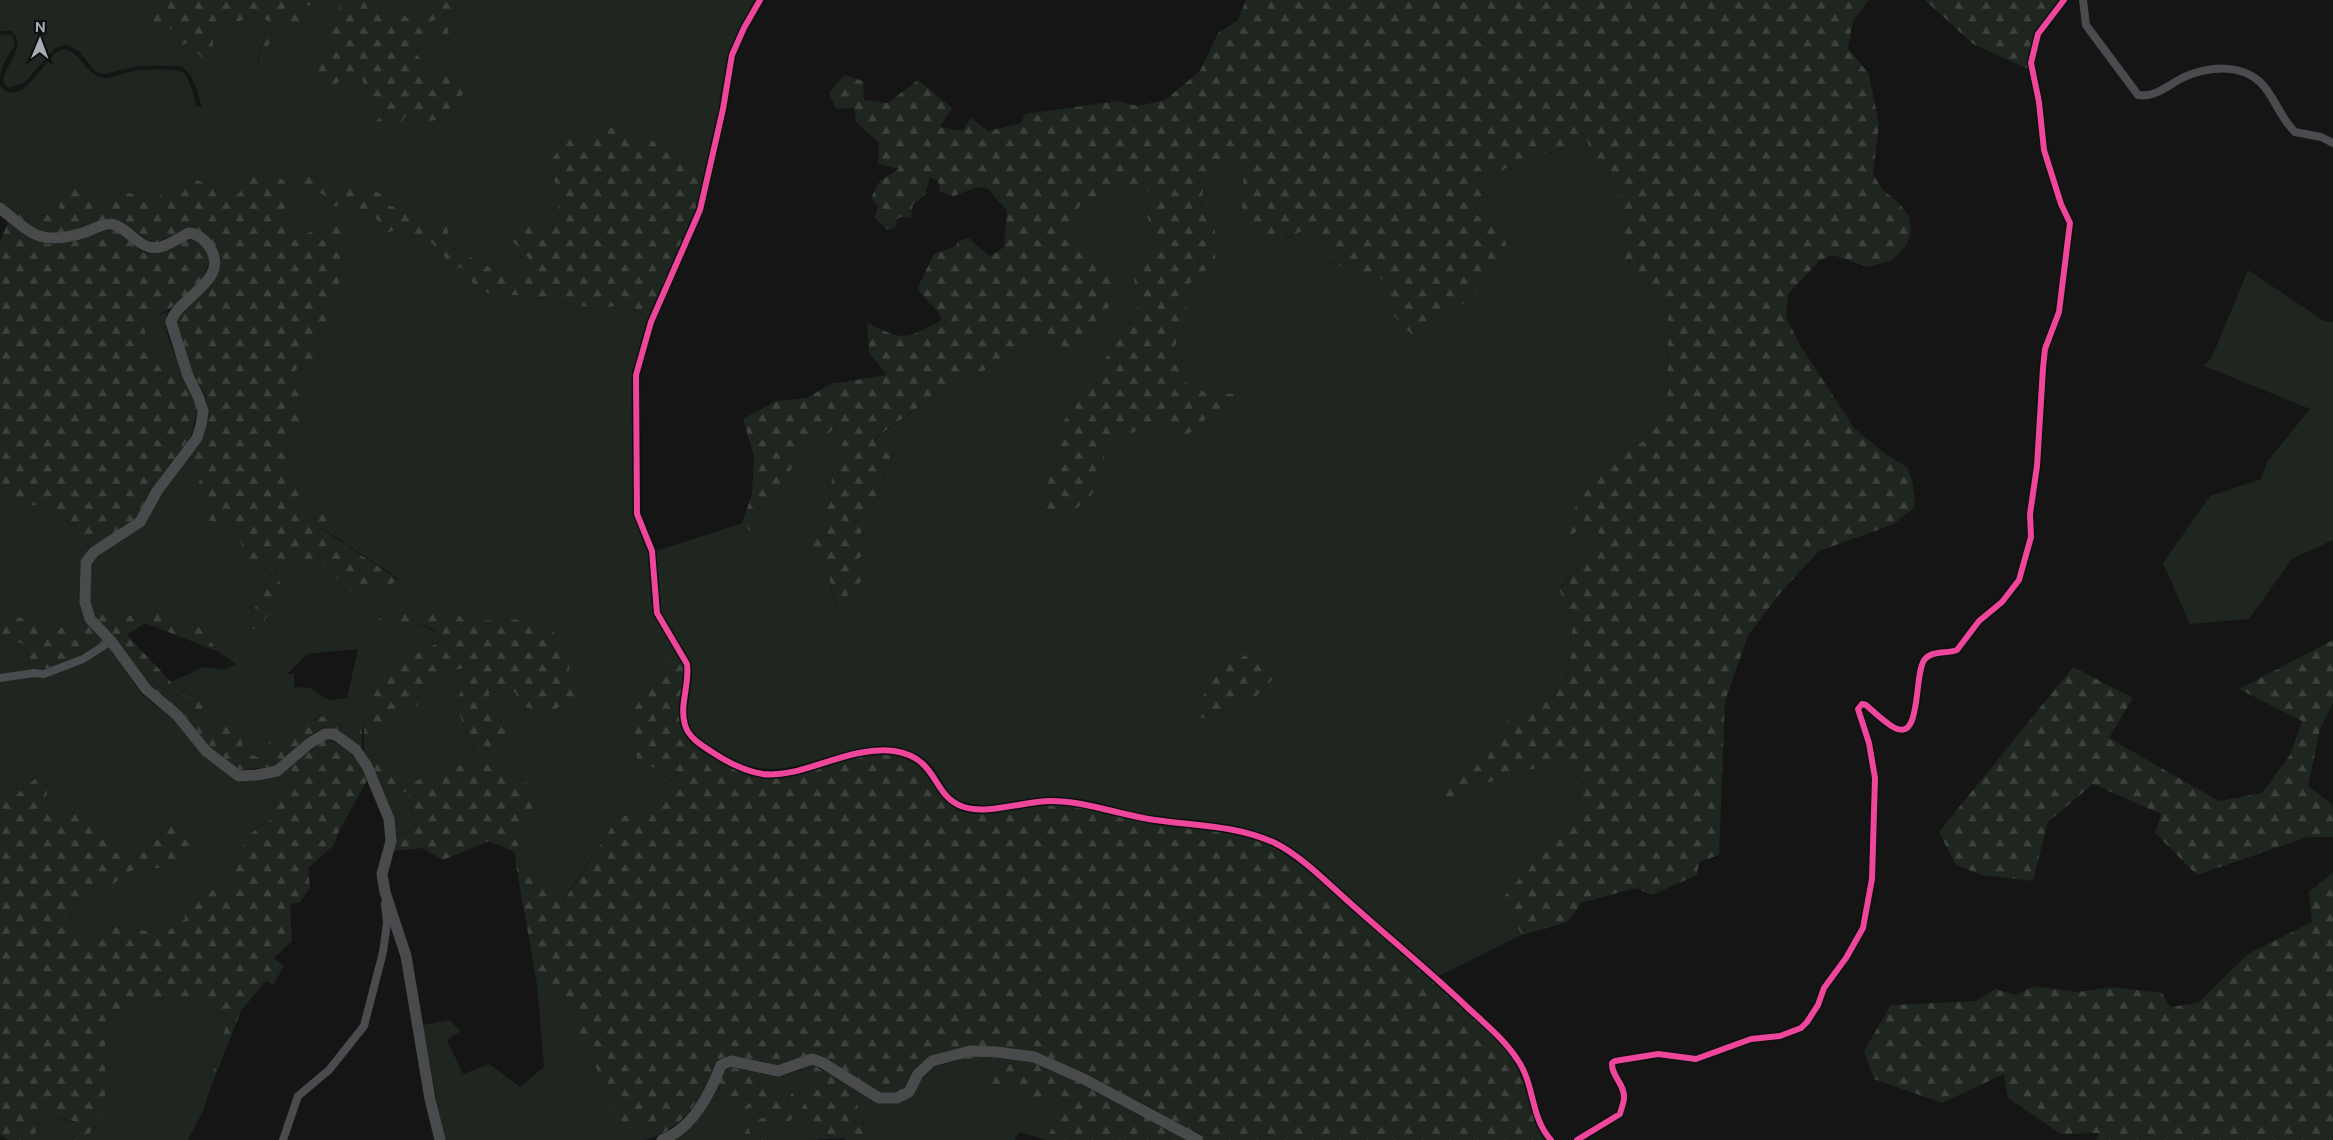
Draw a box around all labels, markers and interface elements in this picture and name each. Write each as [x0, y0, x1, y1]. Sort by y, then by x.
north arrow [15, 15, 65, 65]
text: N [35, 19, 46, 35]

